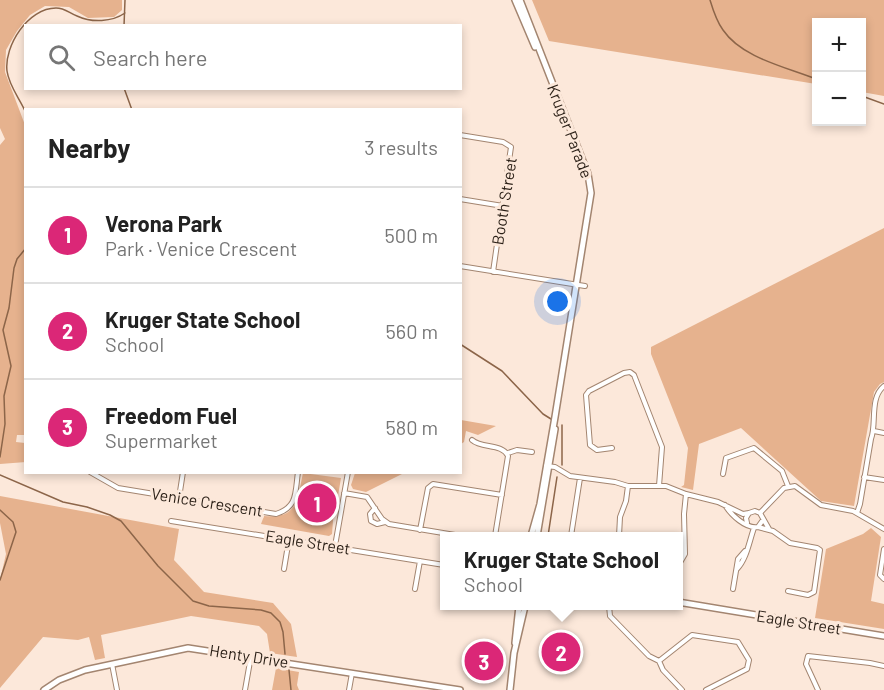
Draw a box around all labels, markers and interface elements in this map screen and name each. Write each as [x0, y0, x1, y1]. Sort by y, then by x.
map controls [812, 18, 866, 126]
button: + [812, 18, 866, 72]
search box [24, 24, 462, 90]
icon: search [45, 41, 78, 74]
text: Search here [93, 44, 207, 70]
button: − [812, 72, 866, 126]
street label: Kruger Parade [544, 81, 597, 180]
text: Nearby [48, 132, 130, 163]
text: 3 results [364, 135, 438, 159]
street label: Booth Street [487, 156, 520, 246]
text: Verona Park [105, 210, 223, 236]
text: 1 [64, 223, 71, 247]
text: 500 m [385, 223, 438, 247]
text: Park · Venice Crescent [105, 236, 297, 260]
your location [543, 287, 572, 316]
text: Kruger State School [105, 306, 300, 332]
text: 2 [62, 319, 73, 343]
text: 560 m [386, 319, 438, 343]
text: School [105, 332, 164, 356]
text: Freedom Fuel [105, 402, 237, 428]
text: 3 [62, 415, 73, 439]
text: 580 m [385, 415, 438, 439]
text: Supermarket [105, 428, 218, 452]
pin: 1 [298, 480, 336, 526]
street label: Venice Crescent [150, 483, 264, 520]
street label: Eagle Street [264, 525, 352, 558]
popup [440, 532, 683, 610]
text: Kruger State School [464, 546, 659, 572]
text: School [464, 572, 523, 596]
street label: Eagle Street [755, 605, 843, 638]
pin: 2 [542, 630, 580, 674]
pin: 3 [464, 638, 504, 684]
street label: Henty Drive [208, 640, 290, 671]

